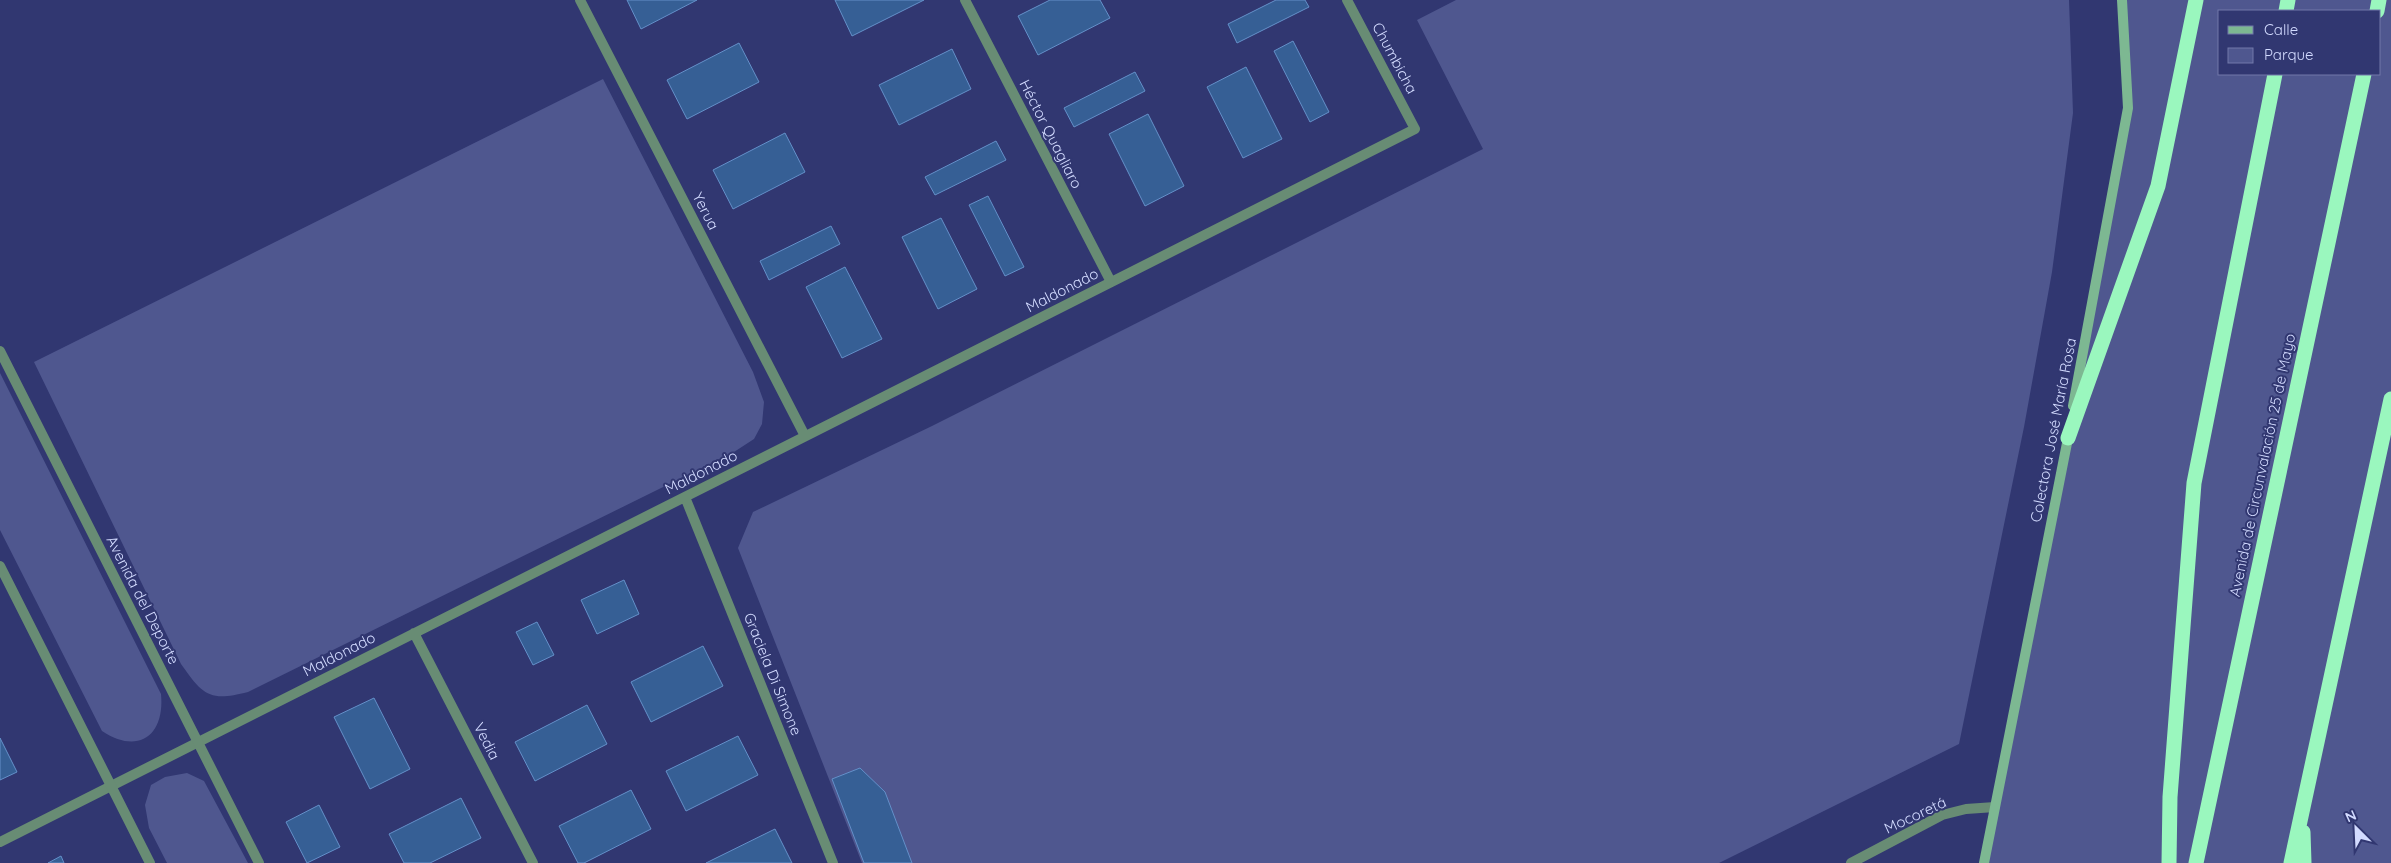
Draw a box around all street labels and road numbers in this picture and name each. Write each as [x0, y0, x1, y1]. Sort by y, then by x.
street label: Chumbicha [1368, 19, 1422, 97]
street label: Héctor Quagliaro [1015, 76, 1087, 192]
street label: Yerua [689, 189, 723, 233]
street label: Maldonado [1023, 264, 1101, 316]
street label: Avenida de Circunvalación 25 de Mayo [2225, 332, 2299, 598]
street label: Colectora José María Rosa [2026, 336, 2080, 524]
street label: Maldonado [662, 446, 740, 498]
street label: Avenida del Deporte [102, 533, 184, 667]
street label: Graciela Di Simone [740, 610, 806, 738]
street label: Maldonado [300, 628, 378, 680]
street label: Vedia [470, 719, 504, 763]
street label: Mocoretá [1881, 792, 1949, 838]

